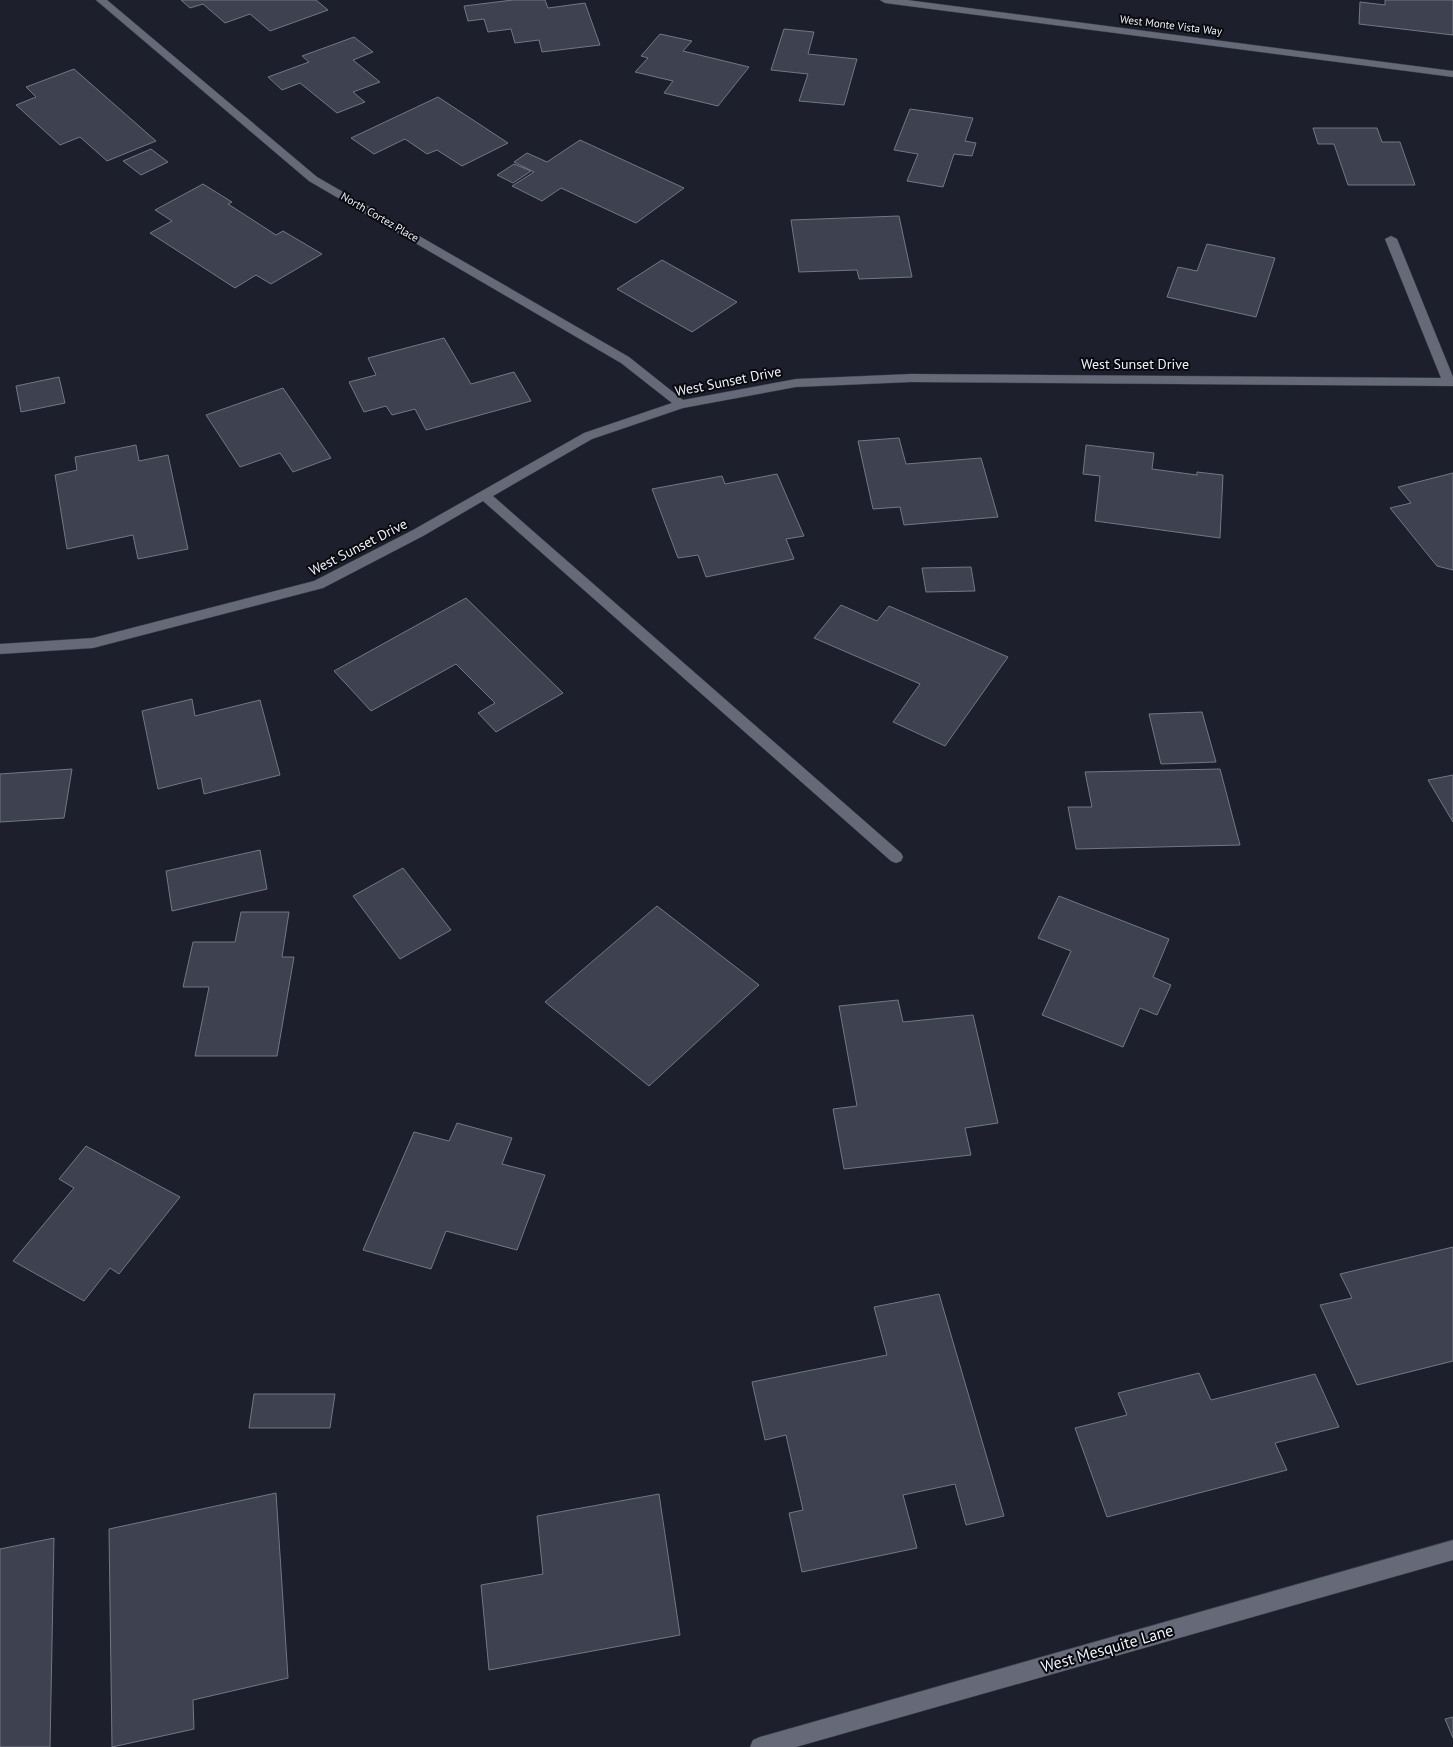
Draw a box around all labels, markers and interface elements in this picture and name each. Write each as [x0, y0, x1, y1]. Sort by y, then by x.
street label: West Monte Vista Way [1119, 12, 1224, 38]
street label: North Cortez Place [339, 189, 422, 245]
street label: West Sunset Drive [1081, 355, 1189, 373]
street label: West Sunset Drive [673, 362, 783, 400]
street label: West Sunset Drive [306, 514, 410, 580]
street label: West Mesquite Lane [1039, 1620, 1175, 1676]

